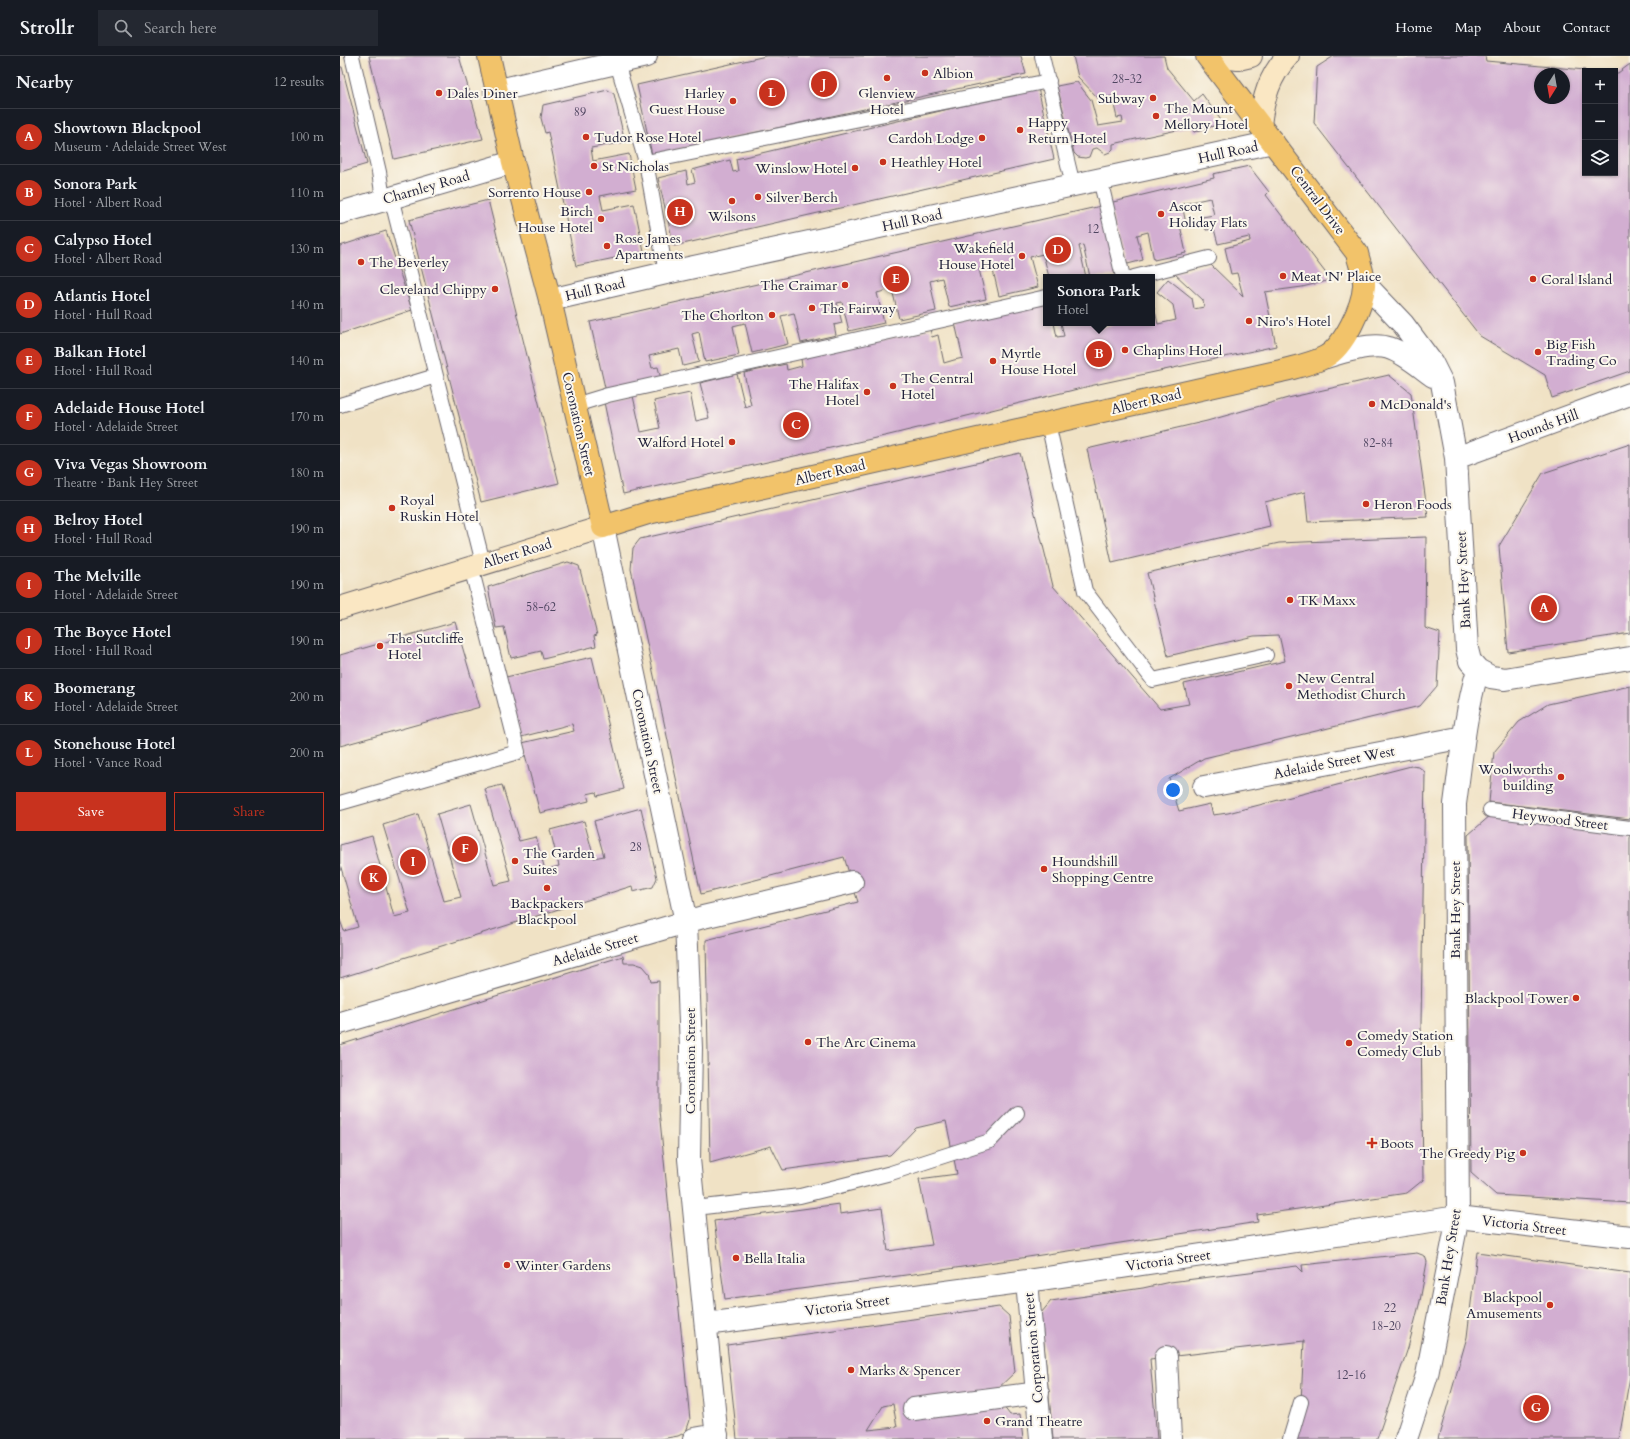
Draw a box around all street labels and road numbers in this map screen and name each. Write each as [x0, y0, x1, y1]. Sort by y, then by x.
street label: Hull Road [1196, 137, 1260, 168]
street label: Central Drive [1285, 162, 1350, 239]
street label: Charnley Road [381, 166, 472, 209]
street label: Hull Road [880, 205, 944, 236]
street label: Hull Road [563, 273, 628, 306]
street label: Coronation Street [557, 370, 600, 479]
street label: Albert Road [1109, 384, 1184, 419]
street label: Hounds Hill [1505, 405, 1581, 448]
street label: Albert Road [793, 455, 868, 490]
street label: Bank Hey Street [1451, 530, 1476, 629]
street label: Albert Road [480, 534, 555, 573]
street label: Coronation Street [627, 687, 668, 796]
street label: Adelaide Street West [1272, 741, 1397, 784]
street label: Heywood Street [1511, 804, 1610, 835]
street label: Bank Hey Street [1446, 861, 1465, 959]
street label: Adelaide Street [550, 928, 641, 971]
street label: Coronation Street [681, 1007, 700, 1114]
street label: Bank Hey Street [1431, 1207, 1466, 1307]
street label: Victoria Street [1481, 1211, 1568, 1240]
street label: Victoria Street [1125, 1245, 1212, 1276]
street label: Victoria Street [804, 1290, 891, 1321]
street label: Corporation Street [1019, 1291, 1048, 1404]

